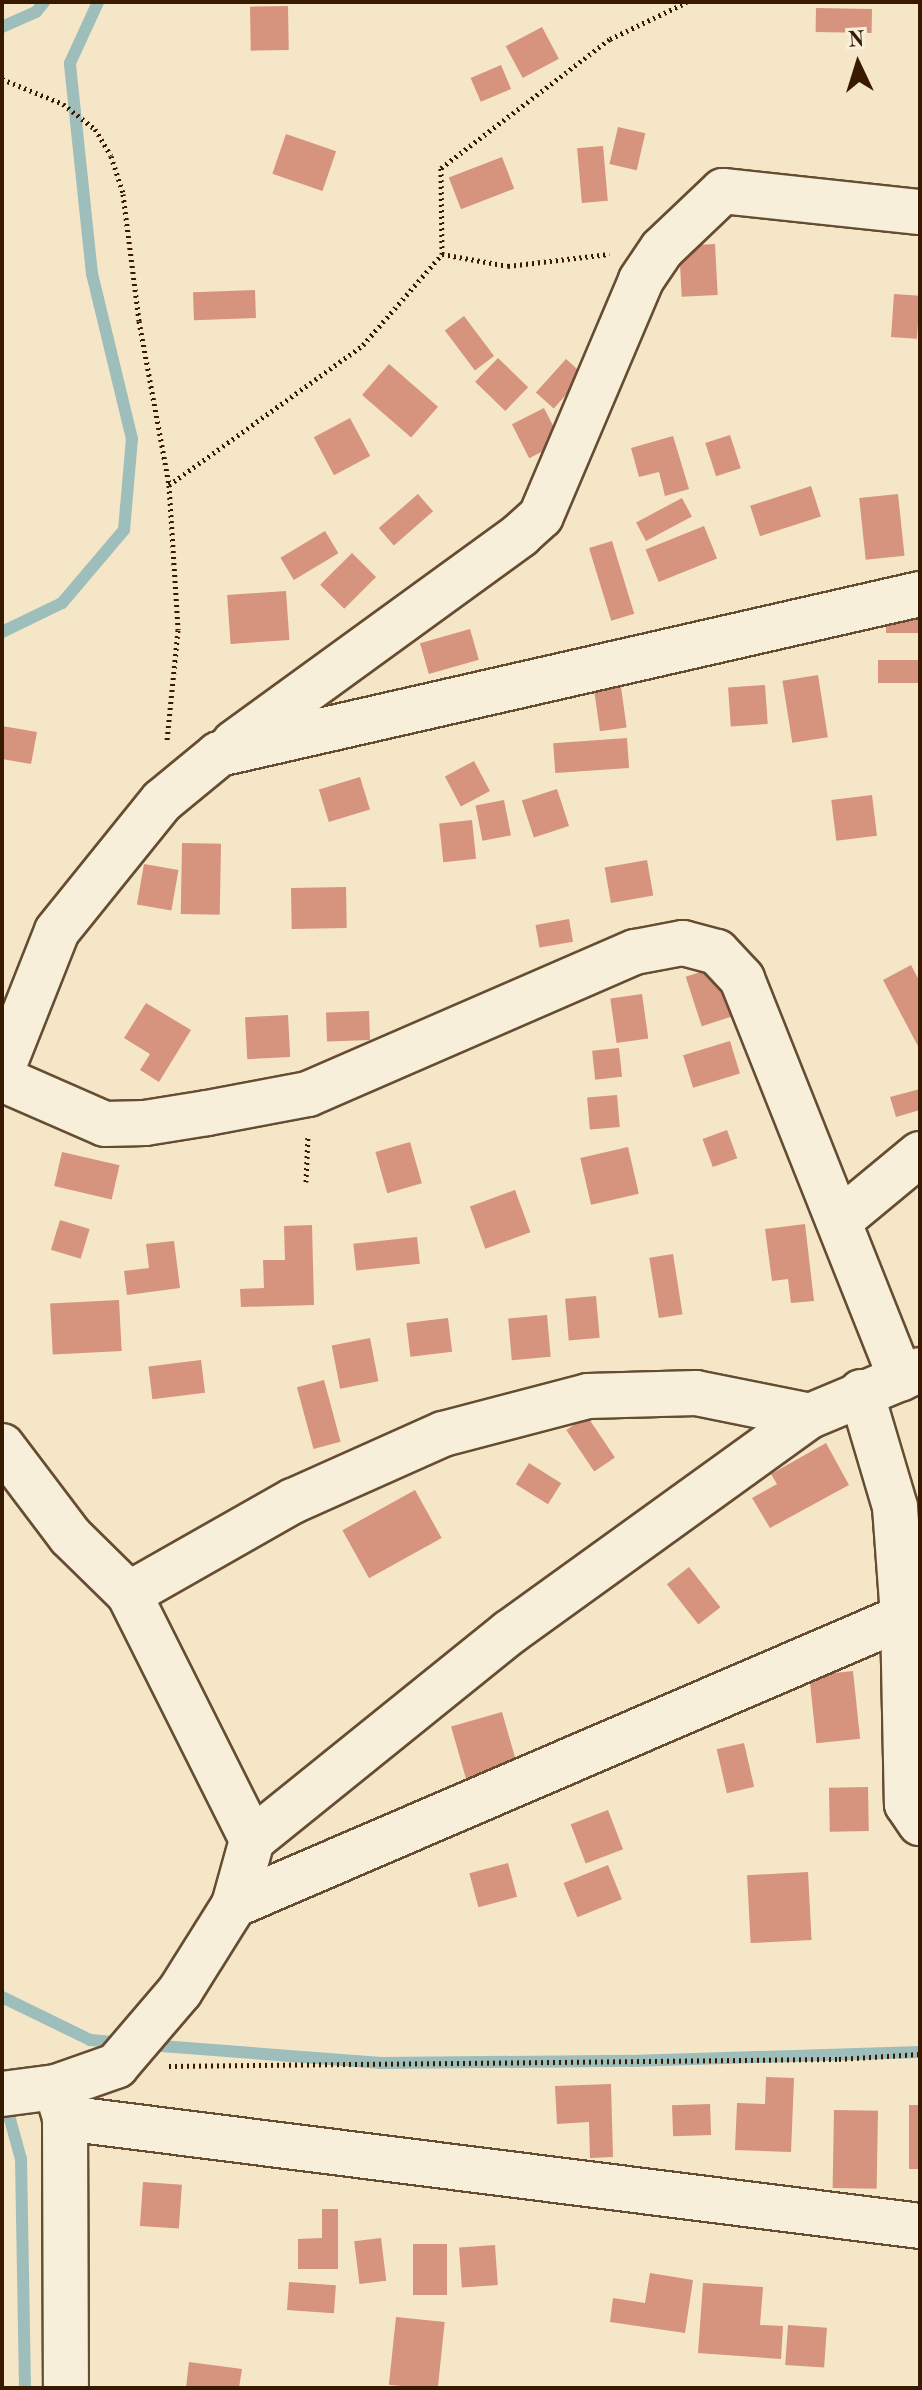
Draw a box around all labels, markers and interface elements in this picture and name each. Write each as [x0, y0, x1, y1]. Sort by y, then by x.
north arrow [818, 24, 898, 104]
text: N [847, 28, 865, 52]

